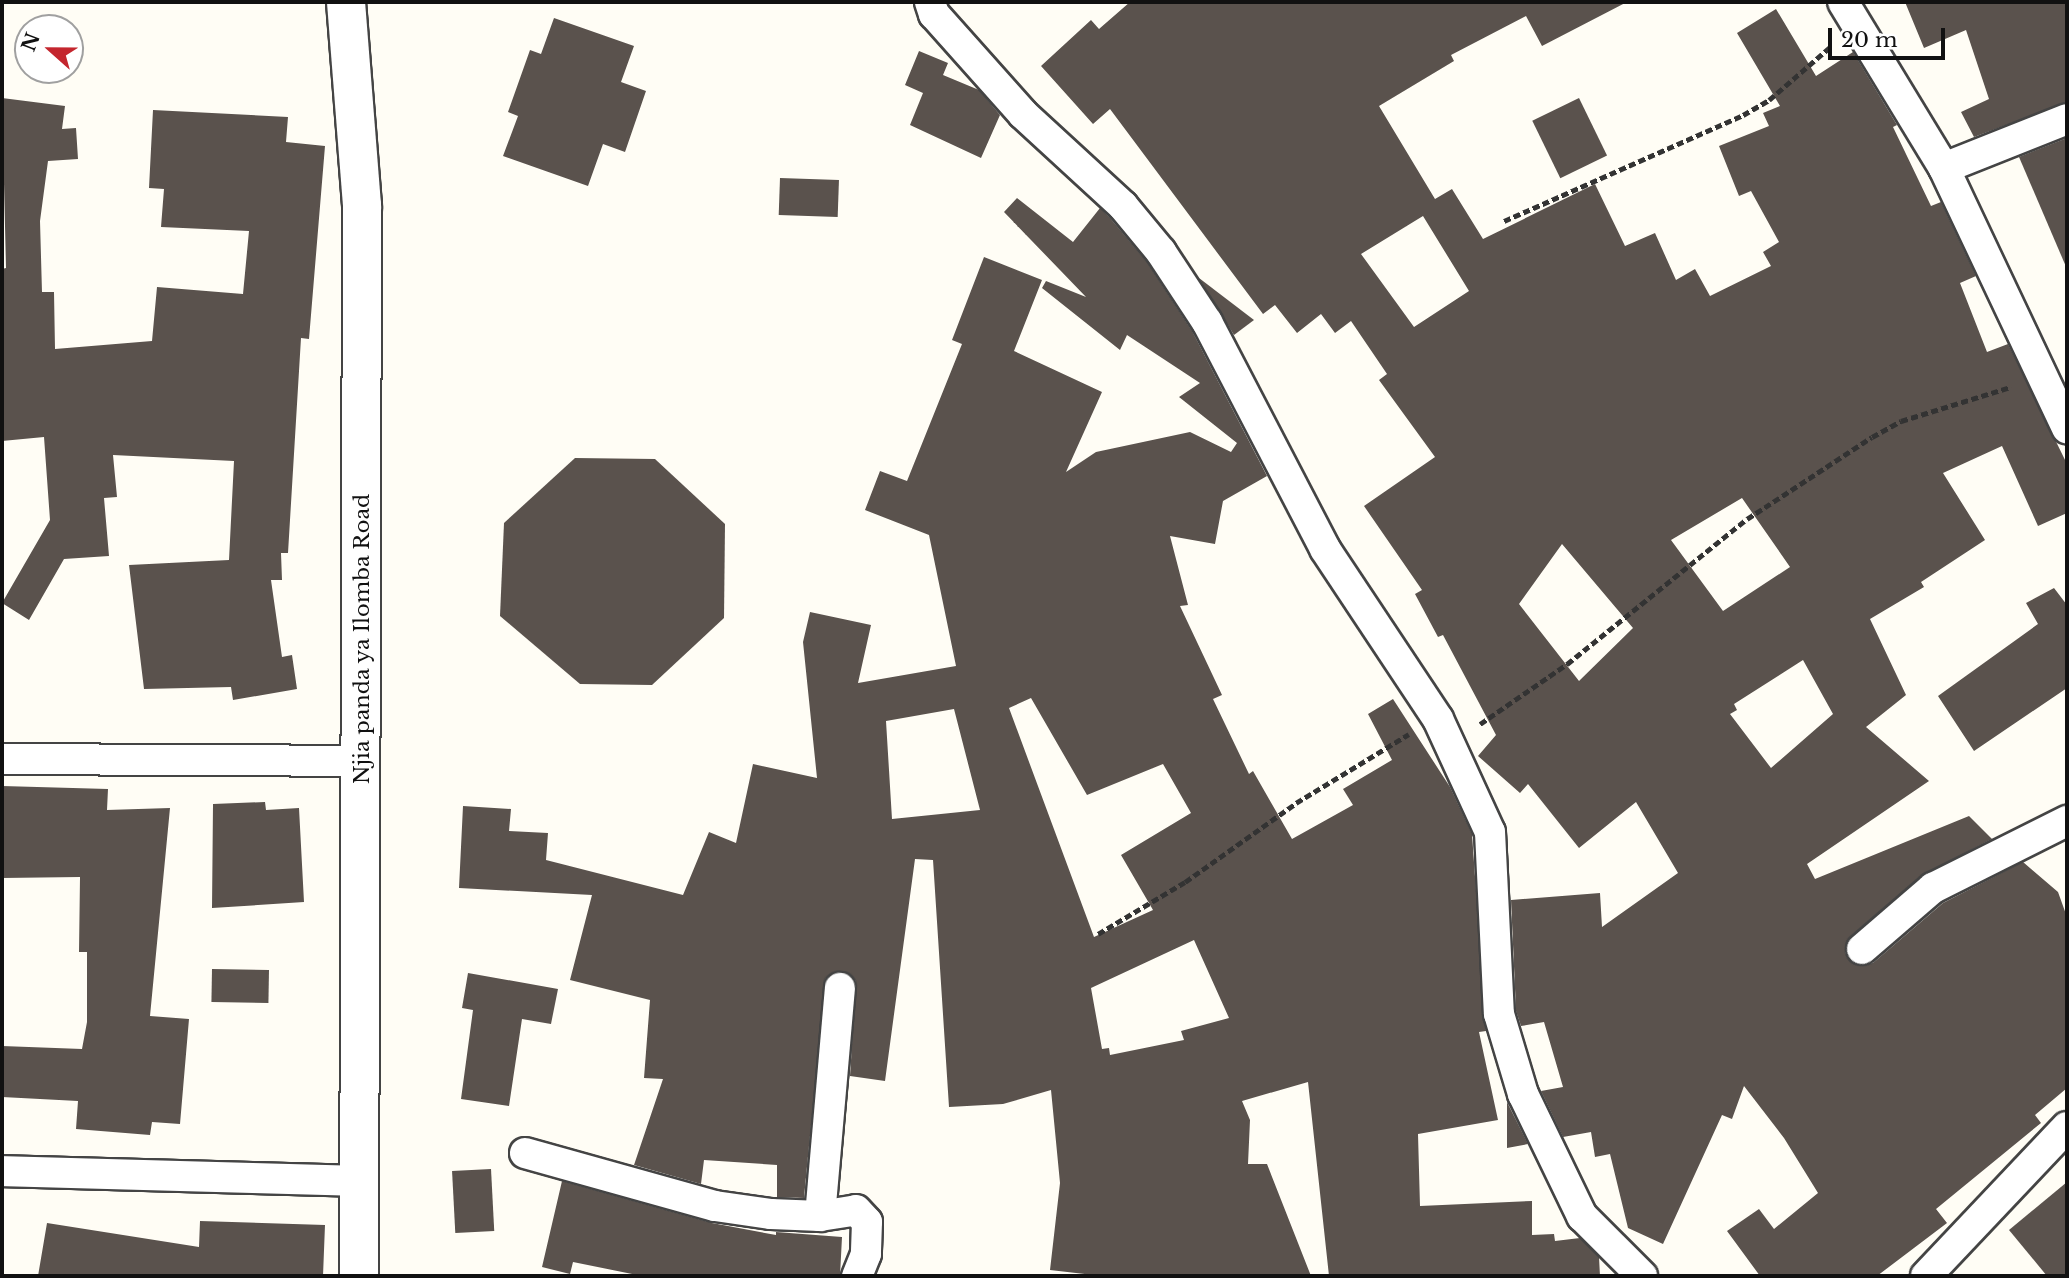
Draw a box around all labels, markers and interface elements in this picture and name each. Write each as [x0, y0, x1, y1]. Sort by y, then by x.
north arrow [14, 14, 84, 84]
scale bar [1831, 14, 1948, 58]
text: 20 m [1841, 27, 1898, 53]
text: N [17, 30, 45, 54]
street label: Njia panda ya Ilomba Road [349, 493, 375, 785]

